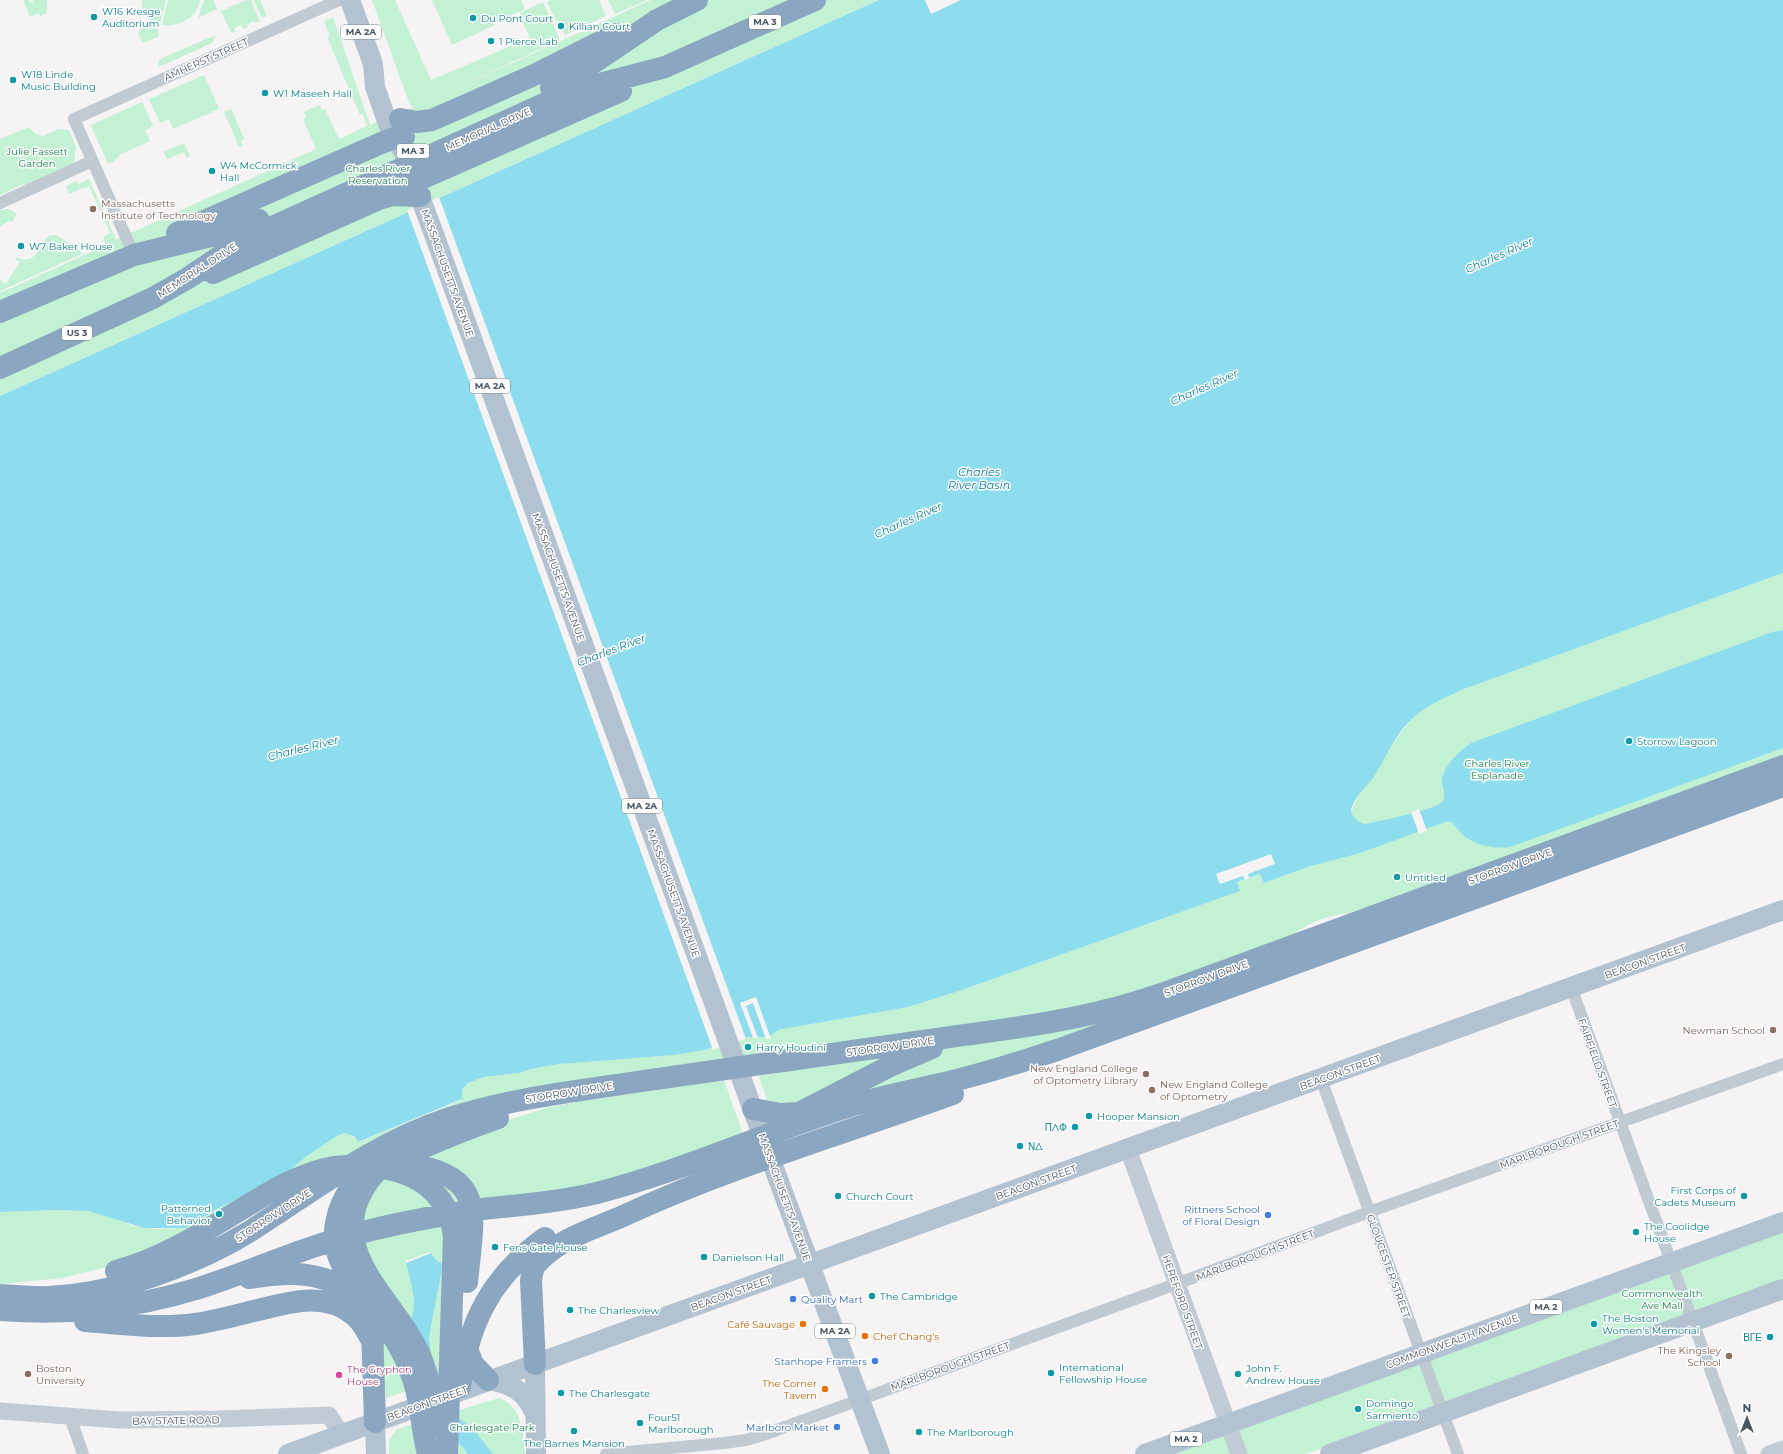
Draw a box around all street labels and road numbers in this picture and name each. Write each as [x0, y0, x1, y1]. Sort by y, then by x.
road number: MA 3 [749, 15, 781, 29]
road number: MA 2A [341, 25, 381, 39]
street label: AMHERST STREET [162, 35, 251, 84]
street label: MEMORIAL DRIVE [444, 105, 533, 154]
road number: MA 3 [397, 144, 429, 158]
street label: MASSACHUSETTS AVENUE [418, 207, 477, 339]
street label: MEMORIAL DRIVE [155, 240, 240, 301]
road number: US 3 [62, 326, 92, 340]
road number: MA 2A [470, 379, 510, 393]
street label: MASSACHUSETTS AVENUE [529, 511, 588, 643]
road number: MA 2A [622, 799, 662, 813]
street label: MASSACHUSETTS AVENUE [644, 827, 703, 959]
street label: STORROW DRIVE [1466, 845, 1554, 888]
street label: BEACON STREET [1603, 941, 1688, 982]
street label: STORROW DRIVE [1162, 957, 1250, 1000]
street label: FAIRFIELD STREET [1575, 1017, 1620, 1110]
street label: STORROW DRIVE [845, 1034, 935, 1059]
street label: BEACON STREET [1298, 1052, 1383, 1093]
street label: STORROW DRIVE [524, 1079, 614, 1106]
street label: MARLBOROUGH STREET [1498, 1117, 1621, 1172]
street label: MASSACHUSETTS AVENUE [755, 1131, 814, 1263]
street label: BEACON STREET [994, 1162, 1079, 1203]
street label: STORROW DRIVE [233, 1186, 314, 1245]
street label: GLOUCESTER STREET [1364, 1212, 1414, 1320]
street label: MARLBOROUGH STREET [1194, 1227, 1317, 1284]
street label: HEREFORD STREET [1159, 1253, 1206, 1351]
street label: BEACON STREET [689, 1273, 774, 1314]
road number: MA 2 [1530, 1300, 1562, 1314]
street label: COMMONWEALTH AVENUE [1384, 1311, 1521, 1372]
road number: MA 2A [815, 1324, 855, 1338]
street label: MARLBOROUGH STREET [889, 1339, 1012, 1394]
street label: BEACON STREET [385, 1383, 470, 1424]
street label: BAY STATE ROAD [132, 1413, 220, 1428]
road number: MA 2 [1170, 1432, 1202, 1446]

